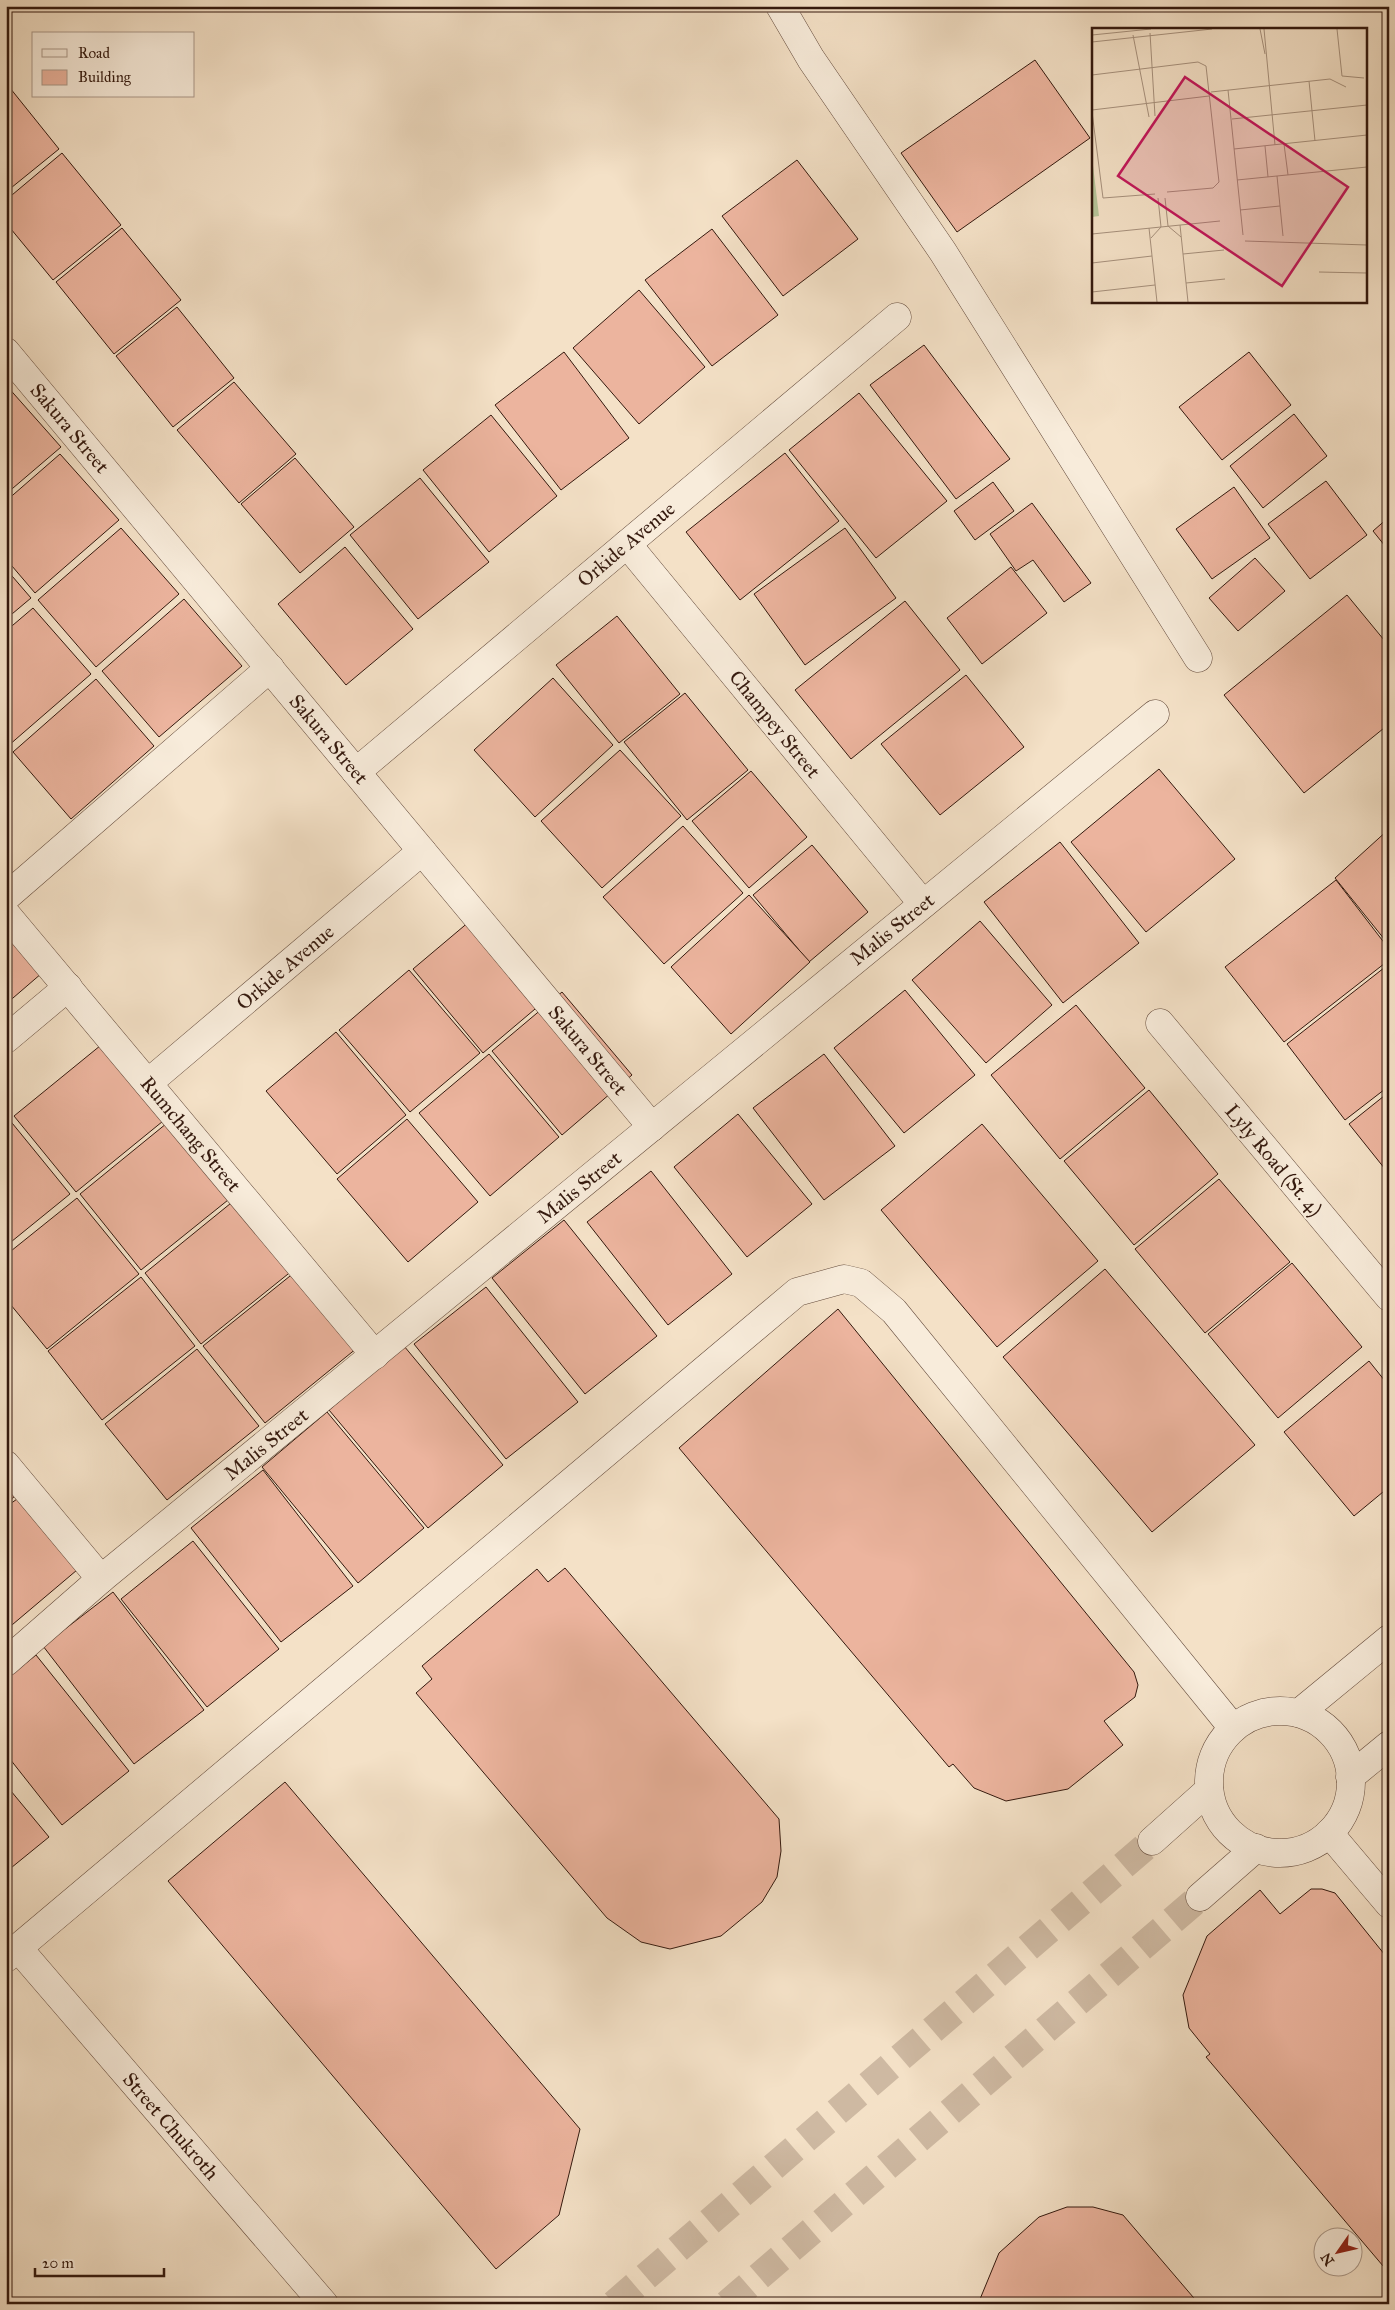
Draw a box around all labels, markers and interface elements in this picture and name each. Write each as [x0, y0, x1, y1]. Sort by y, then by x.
inset map [1092, 28, 1368, 302]
legend [32, 32, 195, 98]
text: Road [78, 44, 110, 62]
text: Building [78, 68, 132, 86]
street label: Sakura Street [26, 378, 114, 478]
street label: Orkide Avenue [572, 496, 680, 592]
street label: Champey Street [724, 665, 826, 783]
street label: Sakura Street [285, 689, 373, 789]
street label: Malis Street [845, 888, 939, 970]
street label: Orkide Avenue [231, 919, 339, 1015]
street label: Sakura Street [544, 1000, 632, 1100]
street label: Rumchang Street [135, 1071, 246, 1197]
street label: Lyly Road (St. 4) [1219, 1099, 1328, 1222]
street label: Malis Street [532, 1146, 626, 1228]
street label: Malis Street [219, 1403, 313, 1485]
street label: Street Chukroth [118, 2067, 224, 2185]
north arrow [1312, 2228, 1362, 2278]
scale bar [35, 2245, 164, 2277]
text: N [1317, 2249, 1338, 2269]
text: 20 m [42, 2254, 74, 2272]

